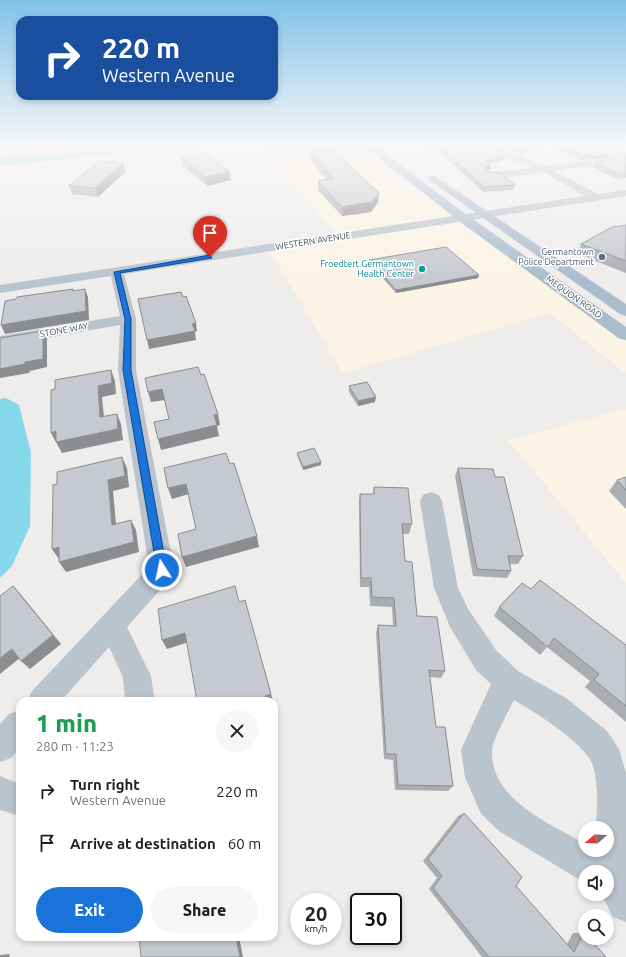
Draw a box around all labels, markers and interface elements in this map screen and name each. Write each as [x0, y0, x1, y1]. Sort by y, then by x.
icon: right [36, 32, 88, 84]
text: 220 m [102, 32, 180, 63]
text: Western Avenue [102, 65, 235, 85]
pin [193, 216, 227, 257]
icon: arrive [199, 222, 221, 244]
street label: WESTERN AVENUE [275, 230, 351, 252]
place label: Germantown Police Department [518, 247, 594, 267]
marker: Germantown Police Department [597, 252, 607, 262]
place label: Froedtert Germantown Health Center [320, 259, 415, 279]
marker: Froedtert Germantown Health Center [417, 264, 427, 274]
street label: MEQUON ROAD [544, 274, 604, 320]
street label: STONE WAY [39, 321, 90, 339]
position arrow [141, 549, 183, 591]
text: 1 min [36, 710, 97, 737]
button: close [216, 710, 258, 752]
text: 280 m · 11:23 [36, 739, 114, 753]
text: Turn right [70, 776, 140, 793]
icon: right [36, 780, 58, 802]
text: 220 m [216, 783, 258, 800]
text: Western Avenue [70, 793, 166, 807]
north arrow [578, 821, 614, 857]
map controls [578, 821, 614, 945]
icon: arrive [36, 832, 58, 854]
text: Arrive at destination [70, 835, 216, 852]
text: 60 m [228, 835, 261, 852]
button: sound [578, 865, 614, 901]
button: Exit [36, 887, 143, 933]
button: Share [151, 887, 258, 933]
speed limit sign: 30 [350, 893, 402, 945]
text: 20 [305, 902, 327, 925]
button: search [578, 909, 614, 945]
text: km/h [304, 923, 328, 934]

